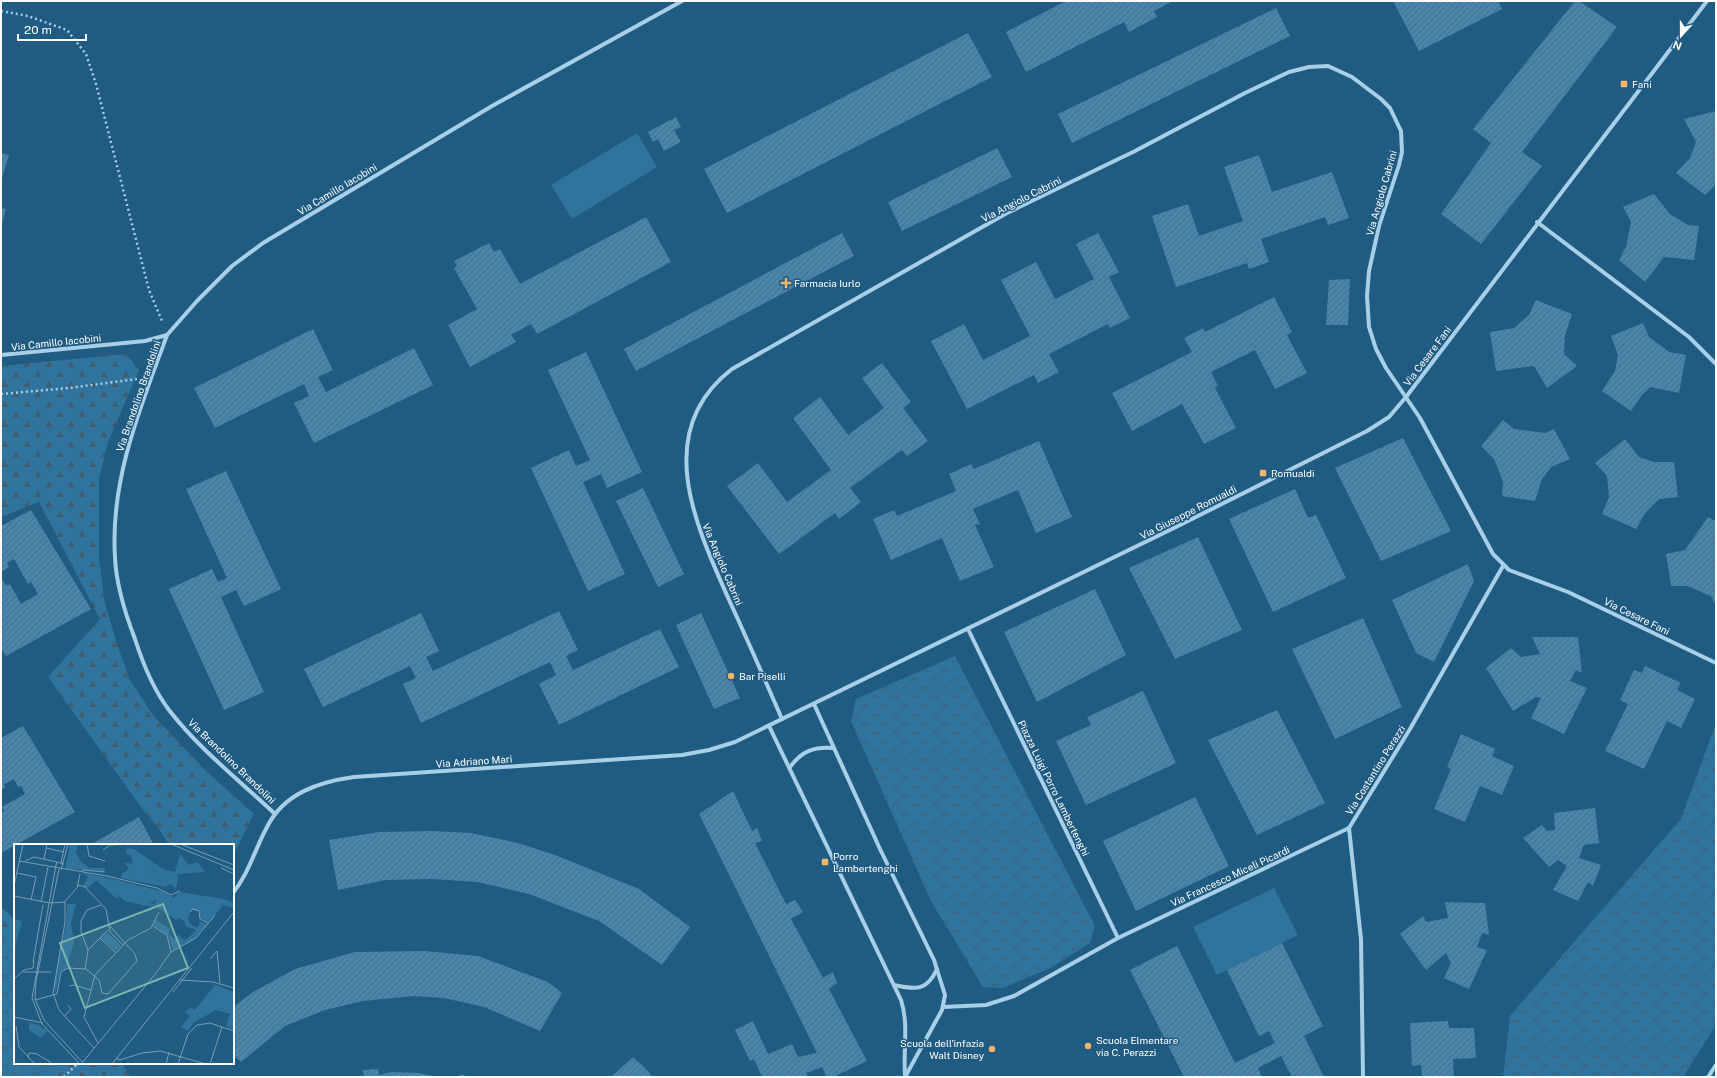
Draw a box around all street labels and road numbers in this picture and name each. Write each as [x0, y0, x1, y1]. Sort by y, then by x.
street label: Via Angiolo Cabrini [1363, 149, 1399, 237]
street label: Via Camillo Iacobini [295, 161, 379, 217]
street label: Via Angiolo Cabrini [979, 174, 1063, 224]
street label: Via Cesare Fani [1401, 324, 1453, 388]
street label: Via Camillo Iacobini [10, 331, 102, 353]
street label: Via Brandolino Brandolini [113, 339, 163, 453]
street label: Via Giuseppe Romualdi [1138, 482, 1238, 542]
street label: Via Angiolo Cabrini [700, 521, 746, 607]
street label: Via Cesare Fani [1602, 595, 1672, 637]
street label: Via Brandolino Brandolini [186, 716, 278, 806]
street label: Piazza Luigi Porro Lambertenghi [1016, 718, 1092, 858]
street label: Via Costantino Perazzi [1343, 723, 1407, 817]
street label: Via Adriano Mari [435, 752, 513, 770]
street label: Via Francesco Miceli Picardi [1169, 843, 1291, 909]

